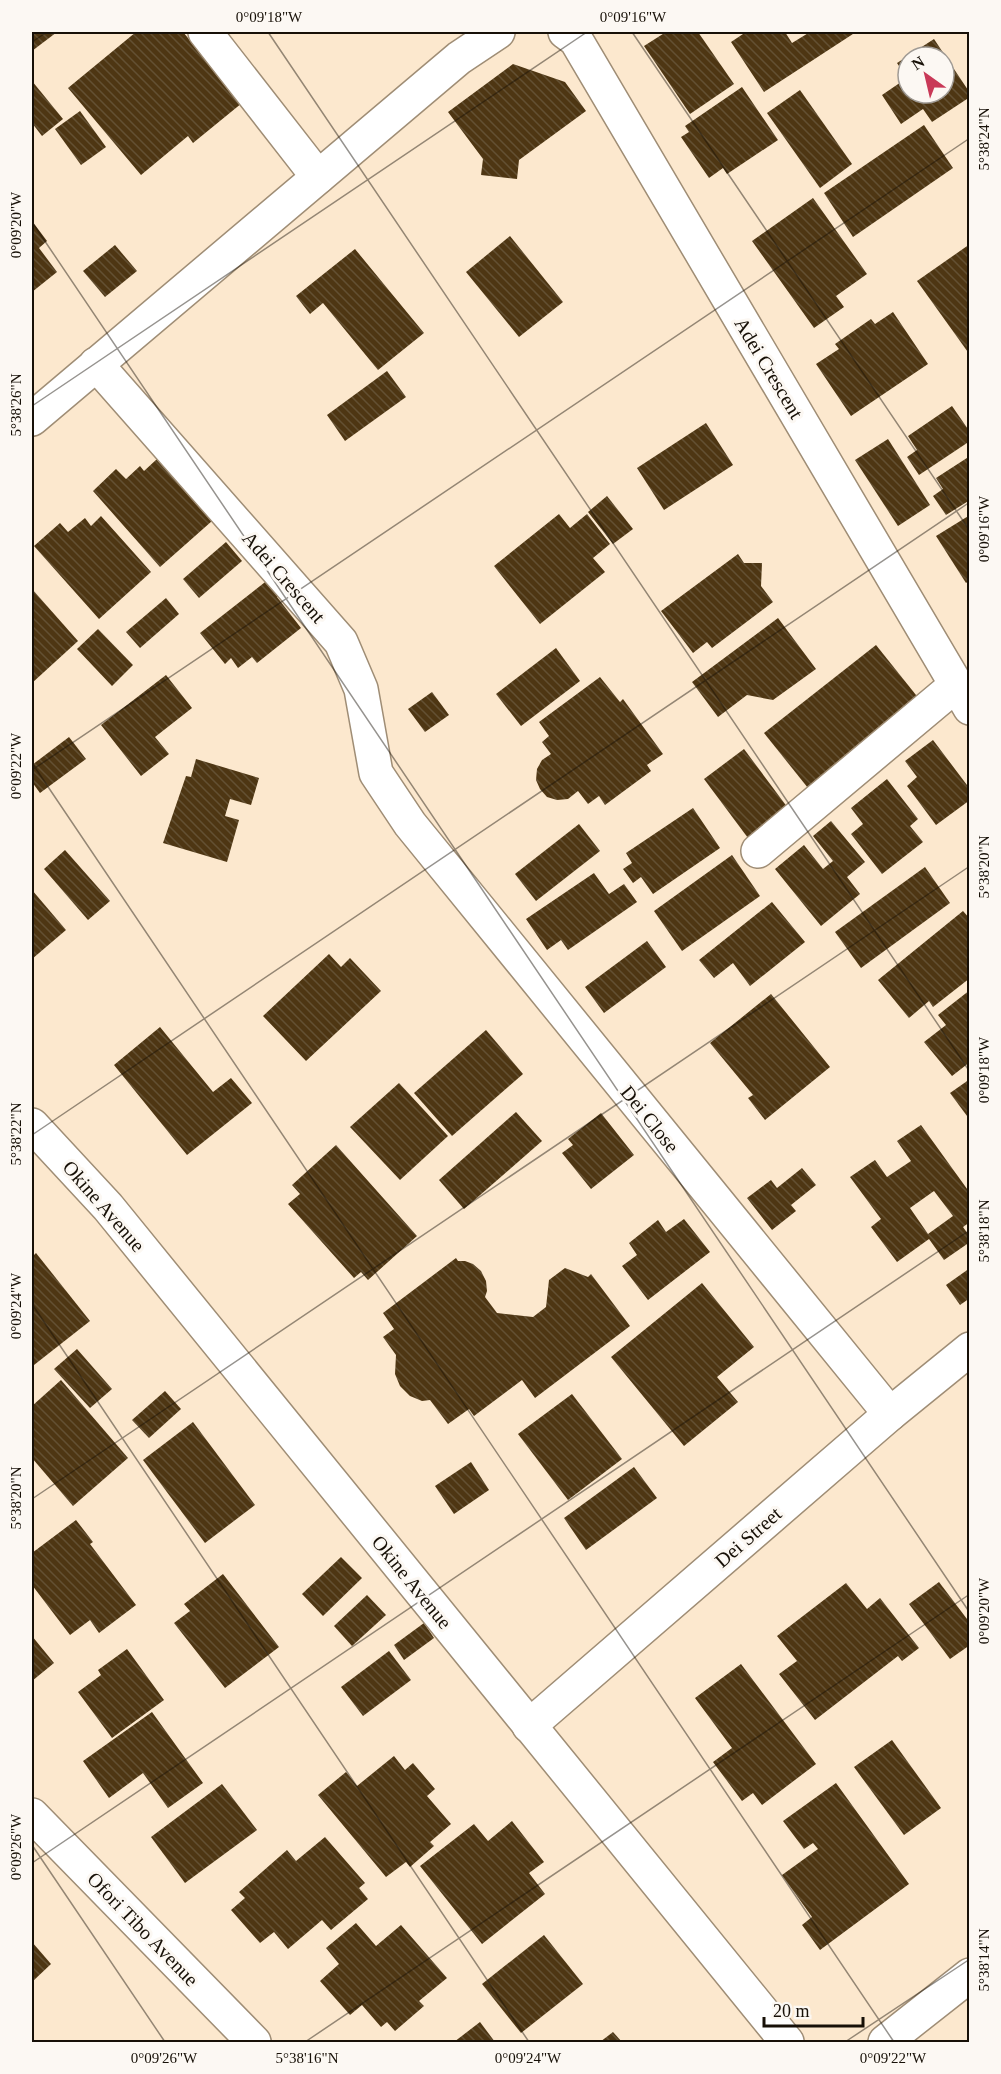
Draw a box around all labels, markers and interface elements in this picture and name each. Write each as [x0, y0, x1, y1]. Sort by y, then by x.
text: 0°09'18"W [236, 9, 303, 25]
text: 0°09'16"W [600, 9, 667, 25]
north arrow [896, 45, 956, 105]
text: N [908, 52, 928, 73]
text: 5°38'24"N [976, 107, 992, 171]
text: 0°09'20"W [8, 191, 24, 258]
street label: Adei Crescent [730, 314, 808, 423]
text: 5°38'26"N [8, 373, 24, 437]
text: 0°09'16"W [976, 495, 992, 562]
street label: Adei Crescent [238, 527, 330, 628]
text: 0°09'22"W [8, 732, 24, 799]
text: 5°38'20"N [976, 835, 992, 899]
text: 0°09'18"W [976, 1036, 992, 1103]
street label: Dei Close [616, 1081, 684, 1157]
text: 5°38'22"N [8, 1102, 24, 1166]
street label: Okine Avenue [58, 1156, 150, 1256]
text: 5°38'18"N [976, 1199, 992, 1263]
text: 0°09'24"W [8, 1272, 24, 1339]
text: 5°38'20"N [8, 1466, 24, 1530]
street label: Dei Street [710, 1502, 786, 1572]
street label: Okine Avenue [368, 1531, 456, 1633]
text: 0°09'20"W [976, 1577, 992, 1644]
text: 0°09'26"W [8, 1813, 24, 1880]
street label: Ofori Tibo Avenue [83, 1868, 203, 1991]
text: 5°38'14"N [976, 1928, 992, 1992]
scale bar [764, 1990, 863, 2028]
text: 20 m [773, 2001, 810, 2021]
text: 0°09'26"W [131, 2050, 198, 2066]
text: 5°38'16"N [275, 2050, 339, 2066]
text: 0°09'24"W [495, 2050, 562, 2066]
text: 0°09'22"W [860, 2050, 927, 2066]

